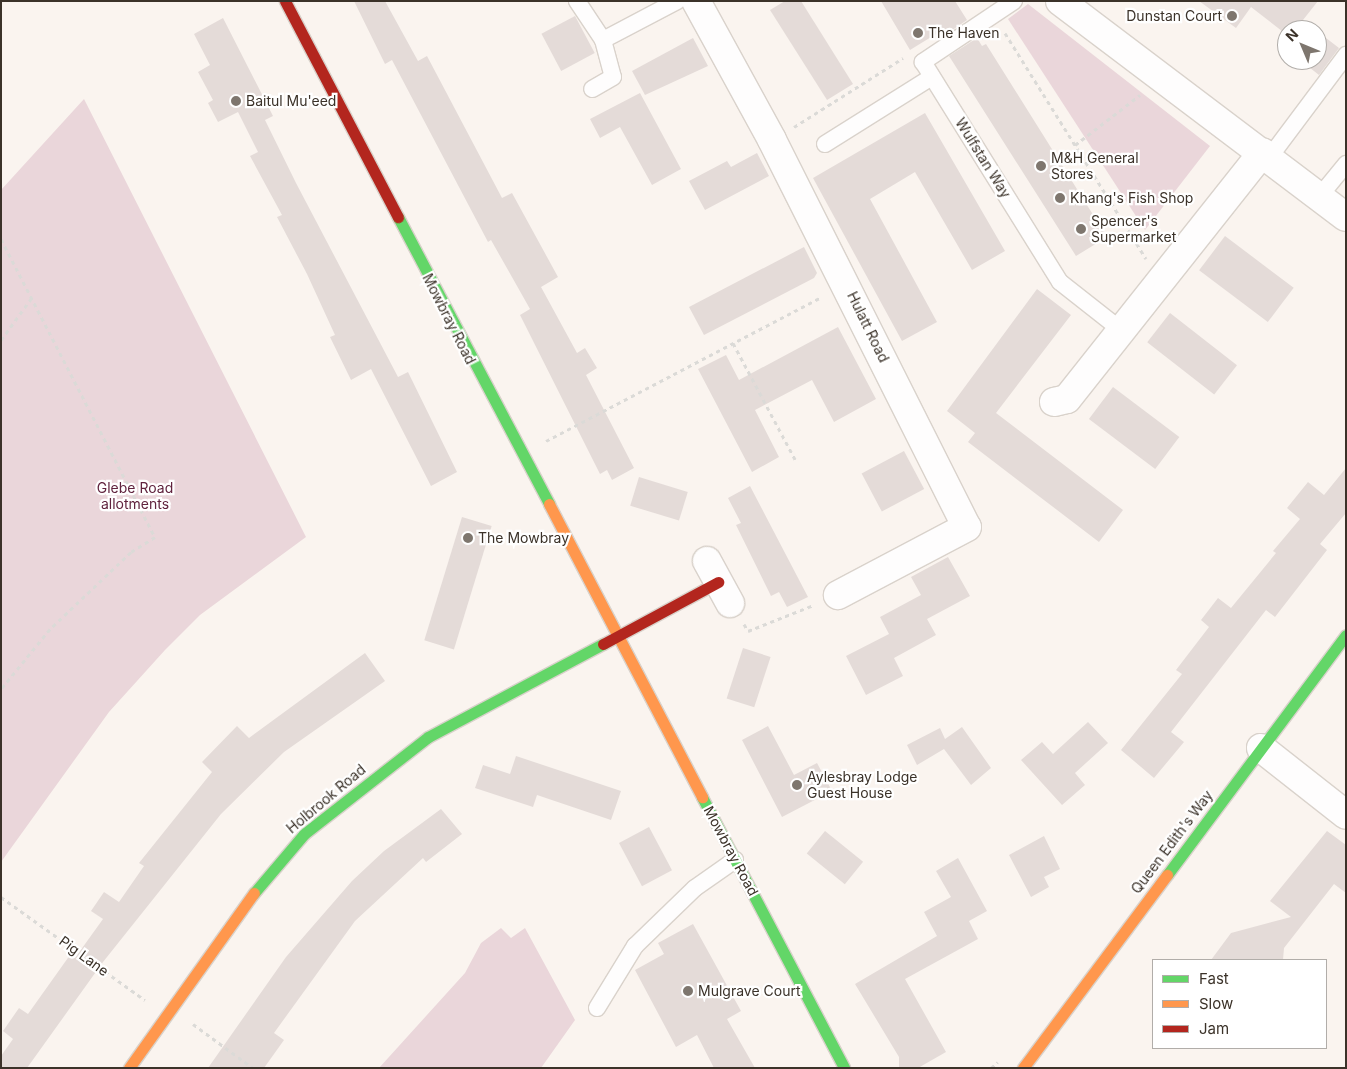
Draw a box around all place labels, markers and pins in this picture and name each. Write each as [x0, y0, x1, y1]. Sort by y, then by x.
place label: Dunstan Court [1126, 8, 1222, 24]
marker: Dunstan Court [1226, 10, 1238, 22]
place label: The Haven [928, 25, 1000, 41]
marker: The Haven [912, 27, 924, 39]
place label: Baitul Mu'eed [246, 93, 336, 109]
marker: Baitul Mu'eed [230, 95, 242, 107]
place label: M&H General Stores [1051, 150, 1139, 182]
marker: M&H General Stores [1035, 160, 1047, 172]
place label: Khang's Fish Shop [1070, 190, 1193, 206]
marker: Khang's Fish Shop [1054, 192, 1066, 204]
place label: Spencer's Supermarket [1091, 213, 1176, 246]
marker: Spencer's Supermarket [1075, 223, 1087, 235]
place label: The Mowbray [478, 530, 569, 546]
marker: The Mowbray [462, 532, 474, 544]
place label: Aylesbray Lodge Guest House [807, 769, 918, 802]
marker: Aylesbray Lodge Guest House [791, 779, 803, 791]
place label: Mulgrave Court [698, 983, 800, 999]
marker: Mulgrave Court [682, 985, 694, 997]

